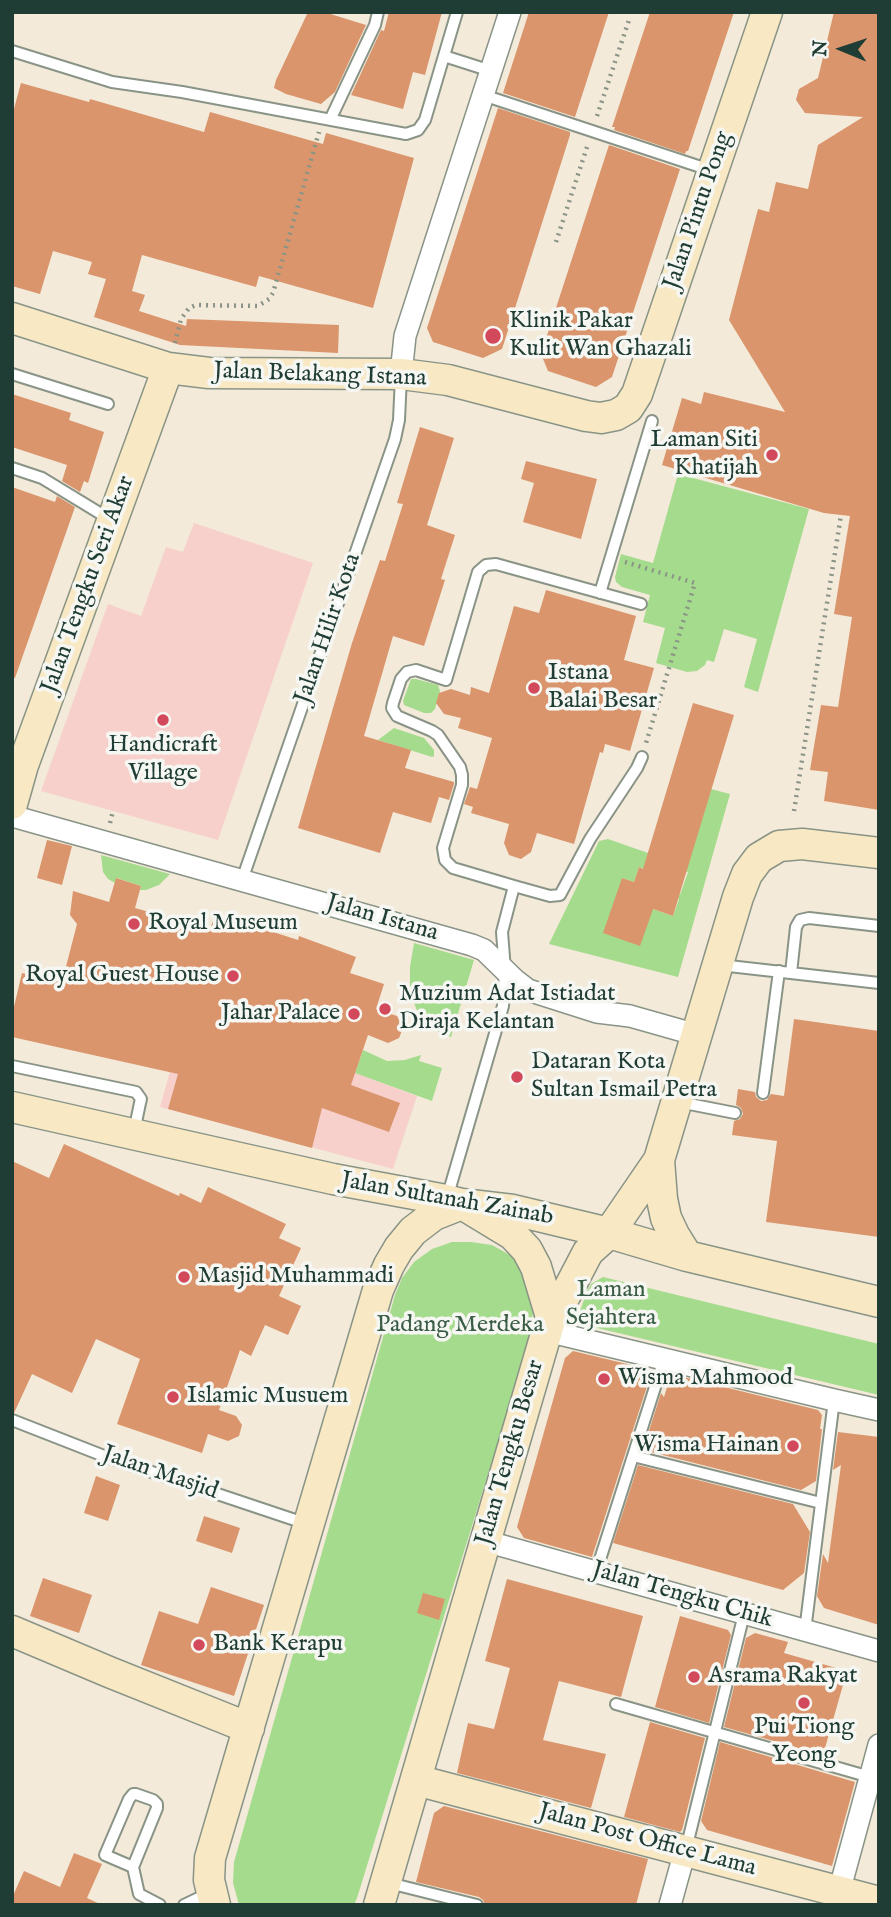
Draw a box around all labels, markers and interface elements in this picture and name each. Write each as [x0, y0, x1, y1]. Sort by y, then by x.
north arrow [807, 14, 877, 84]
text: N [809, 40, 833, 57]
street label: Jalan Pintu Pong [658, 128, 740, 294]
place label: Klinik Pakar Kulit Wan Ghazali [509, 308, 692, 364]
marker: Klinik Pakar Kulit Wan Ghazali [483, 326, 503, 346]
street label: Jalan Belakang Istana [213, 358, 427, 394]
place label: Laman Siti Khatijah [650, 427, 758, 483]
marker: Laman Siti Khatijah [764, 447, 780, 463]
street label: Jalan Tengku Seri Akar [36, 472, 142, 698]
street label: Jalan Hilir Kota [290, 550, 368, 708]
place label: Istana Balai Besar [548, 660, 657, 716]
marker: Istana Balai Besar [526, 680, 542, 696]
marker: Handicraft Village [155, 712, 171, 728]
place label: Handicraft Village [108, 732, 218, 788]
street label: Jalan Istana [323, 889, 441, 949]
place label: Royal Museum [148, 910, 298, 938]
marker: Royal Museum [126, 916, 142, 932]
place label: Royal Guest House [25, 962, 219, 990]
marker: Royal Guest House [225, 968, 241, 984]
place label: Muzium Adat Istiadat Diraja Kelantan [399, 981, 615, 1037]
place label: Jahar Palace [221, 1000, 340, 1028]
marker: Muzium Adat Istiadat Diraja Kelantan [377, 1001, 393, 1017]
marker: Jahar Palace [346, 1006, 362, 1022]
place label: Dataran Kota Sultan Ismail Petra [531, 1049, 717, 1105]
marker: Dataran Kota Sultan Ismail Petra [509, 1069, 525, 1085]
street label: Jalan Sultanah Zainab [339, 1167, 555, 1233]
place label: Masjid Muhammadi [198, 1263, 394, 1291]
marker: Masjid Muhammadi [176, 1269, 192, 1285]
park label: Laman Sejahtera [566, 1277, 656, 1333]
park label: Padang Merdeka [376, 1312, 544, 1340]
street label: Jalan Tengku Besar [471, 1357, 551, 1549]
place label: Wisma Mahmood [618, 1365, 793, 1393]
marker: Wisma Mahmood [596, 1371, 612, 1387]
place label: Islamic Musuem [187, 1383, 348, 1411]
marker: Islamic Musuem [165, 1389, 181, 1405]
place label: Wisma Hainan [634, 1432, 779, 1460]
marker: Wisma Hainan [785, 1438, 801, 1454]
street label: Jalan Masjid [98, 1441, 222, 1507]
street label: Jalan Tengku Chik [588, 1556, 776, 1636]
place label: Bank Kerapu [213, 1631, 343, 1659]
marker: Bank Kerapu [191, 1637, 207, 1653]
place label: Asrama Rakyat [708, 1663, 858, 1691]
marker: Asrama Rakyat [686, 1669, 702, 1685]
marker: Pui Tiong Yeong [796, 1695, 812, 1711]
place label: Pui Tiong Yeong [754, 1714, 854, 1770]
street label: Jalan Post Office Lama [535, 1798, 759, 1884]

